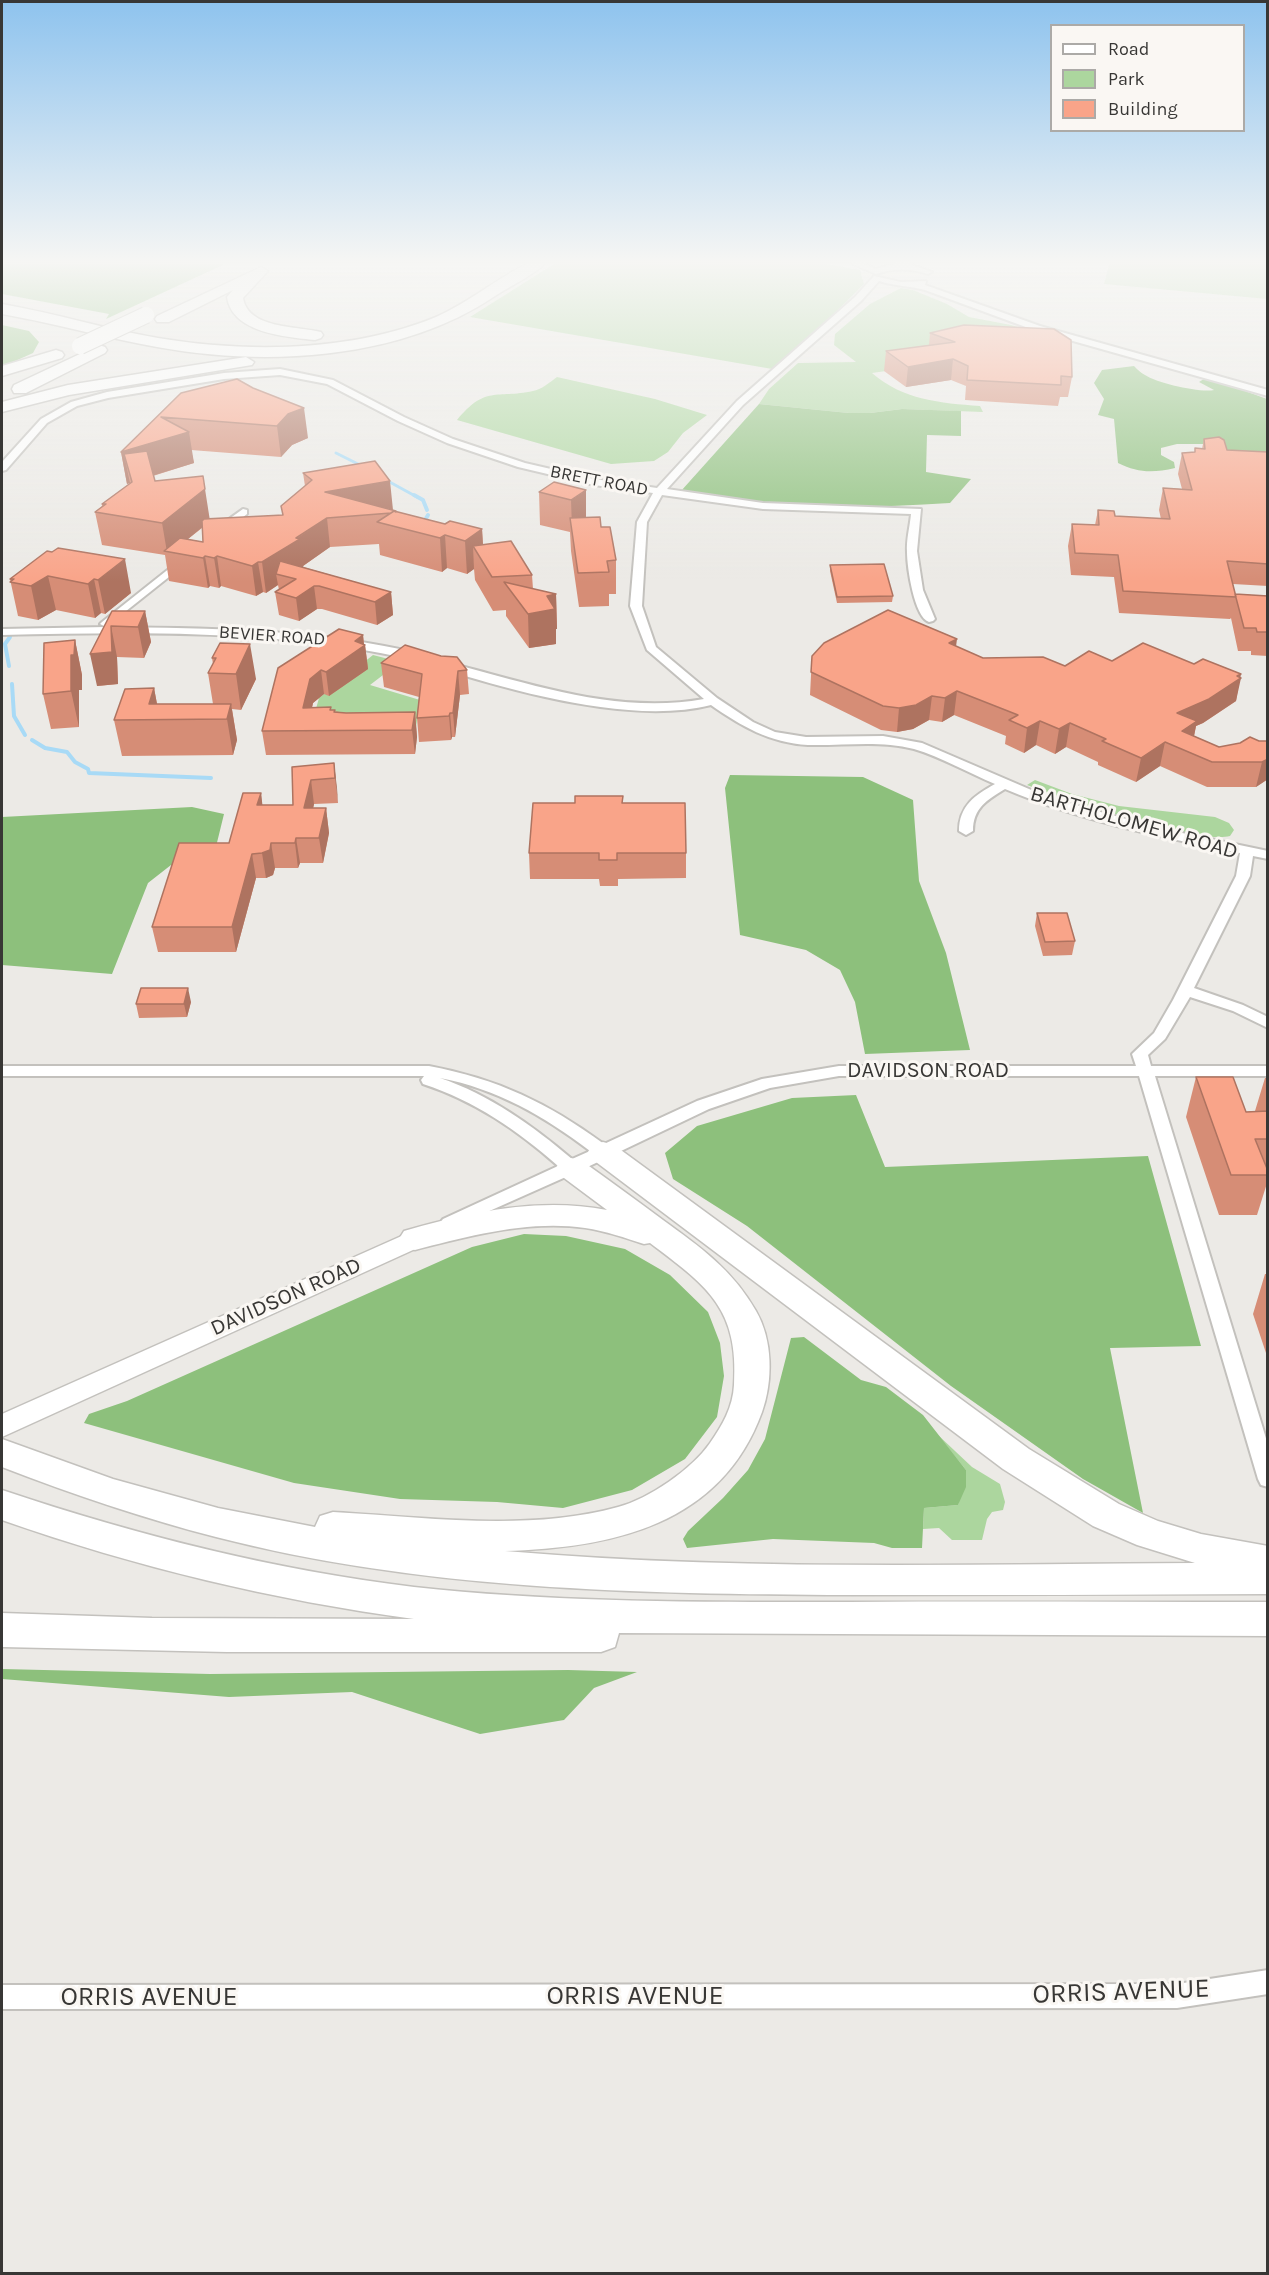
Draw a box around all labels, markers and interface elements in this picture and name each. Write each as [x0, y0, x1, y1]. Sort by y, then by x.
legend [1050, 24, 1245, 132]
text: Road [1108, 38, 1149, 60]
text: Park [1108, 68, 1145, 90]
text: Building [1108, 98, 1178, 120]
street label: BRETT ROAD [548, 461, 650, 501]
street label: BEVIER ROAD [218, 622, 326, 650]
street label: BARTHOLOMEW ROAD [1027, 781, 1241, 865]
street label: DAVIDSON ROAD [847, 1058, 1009, 1084]
street label: DAVIDSON ROAD [207, 1252, 365, 1342]
street label: ORRIS AVENUE [1032, 1973, 1210, 2011]
street label: ORRIS AVENUE [546, 1980, 724, 2012]
street label: ORRIS AVENUE [60, 1981, 238, 2013]

